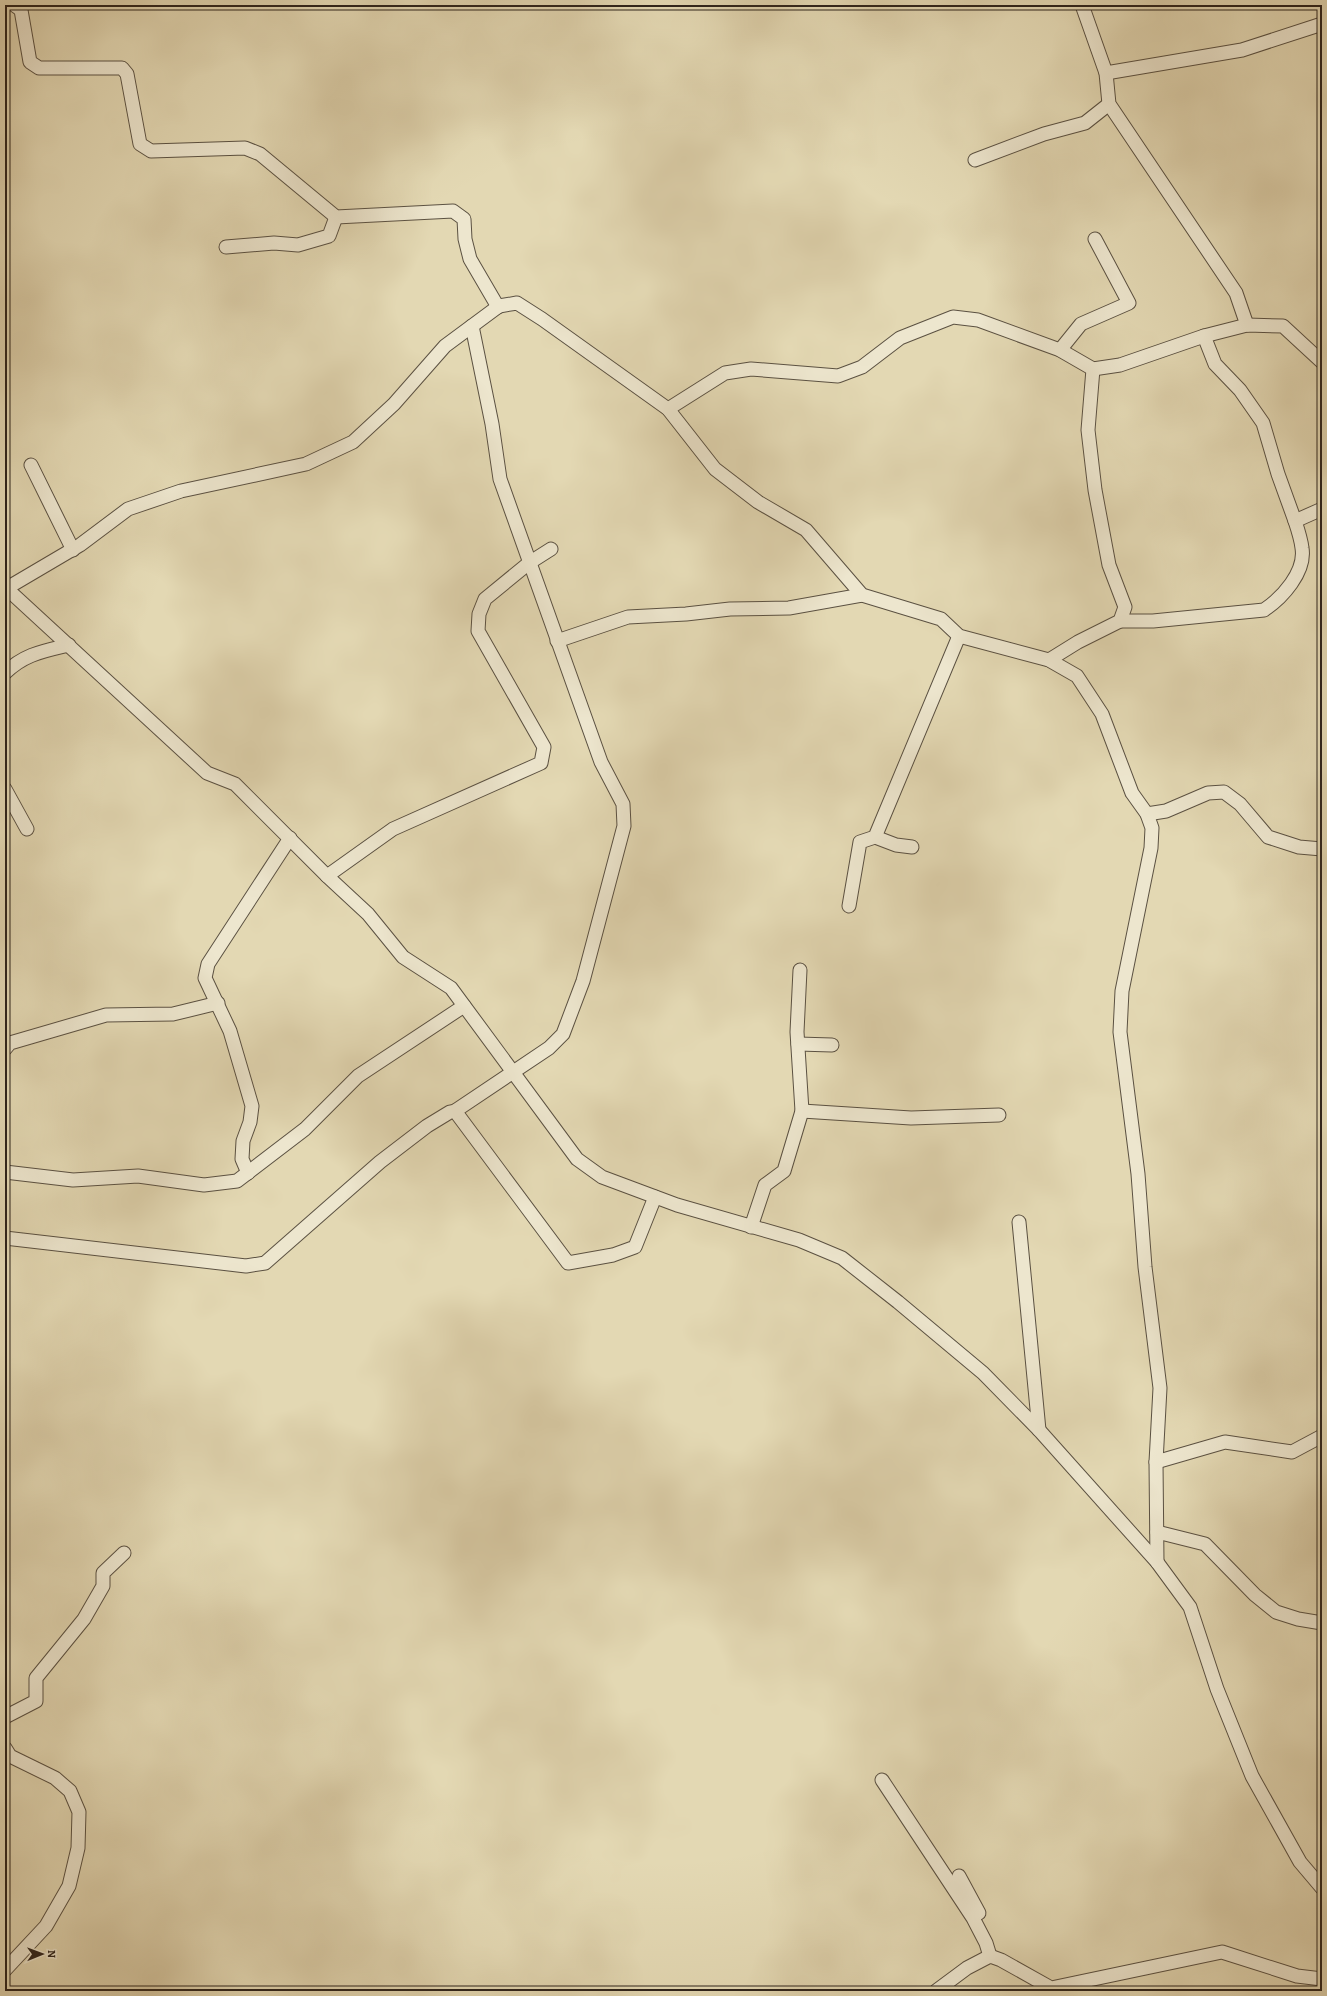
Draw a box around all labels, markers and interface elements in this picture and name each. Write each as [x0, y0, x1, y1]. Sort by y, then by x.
north arrow [22, 1934, 62, 1974]
text: N [44, 1950, 59, 1958]

